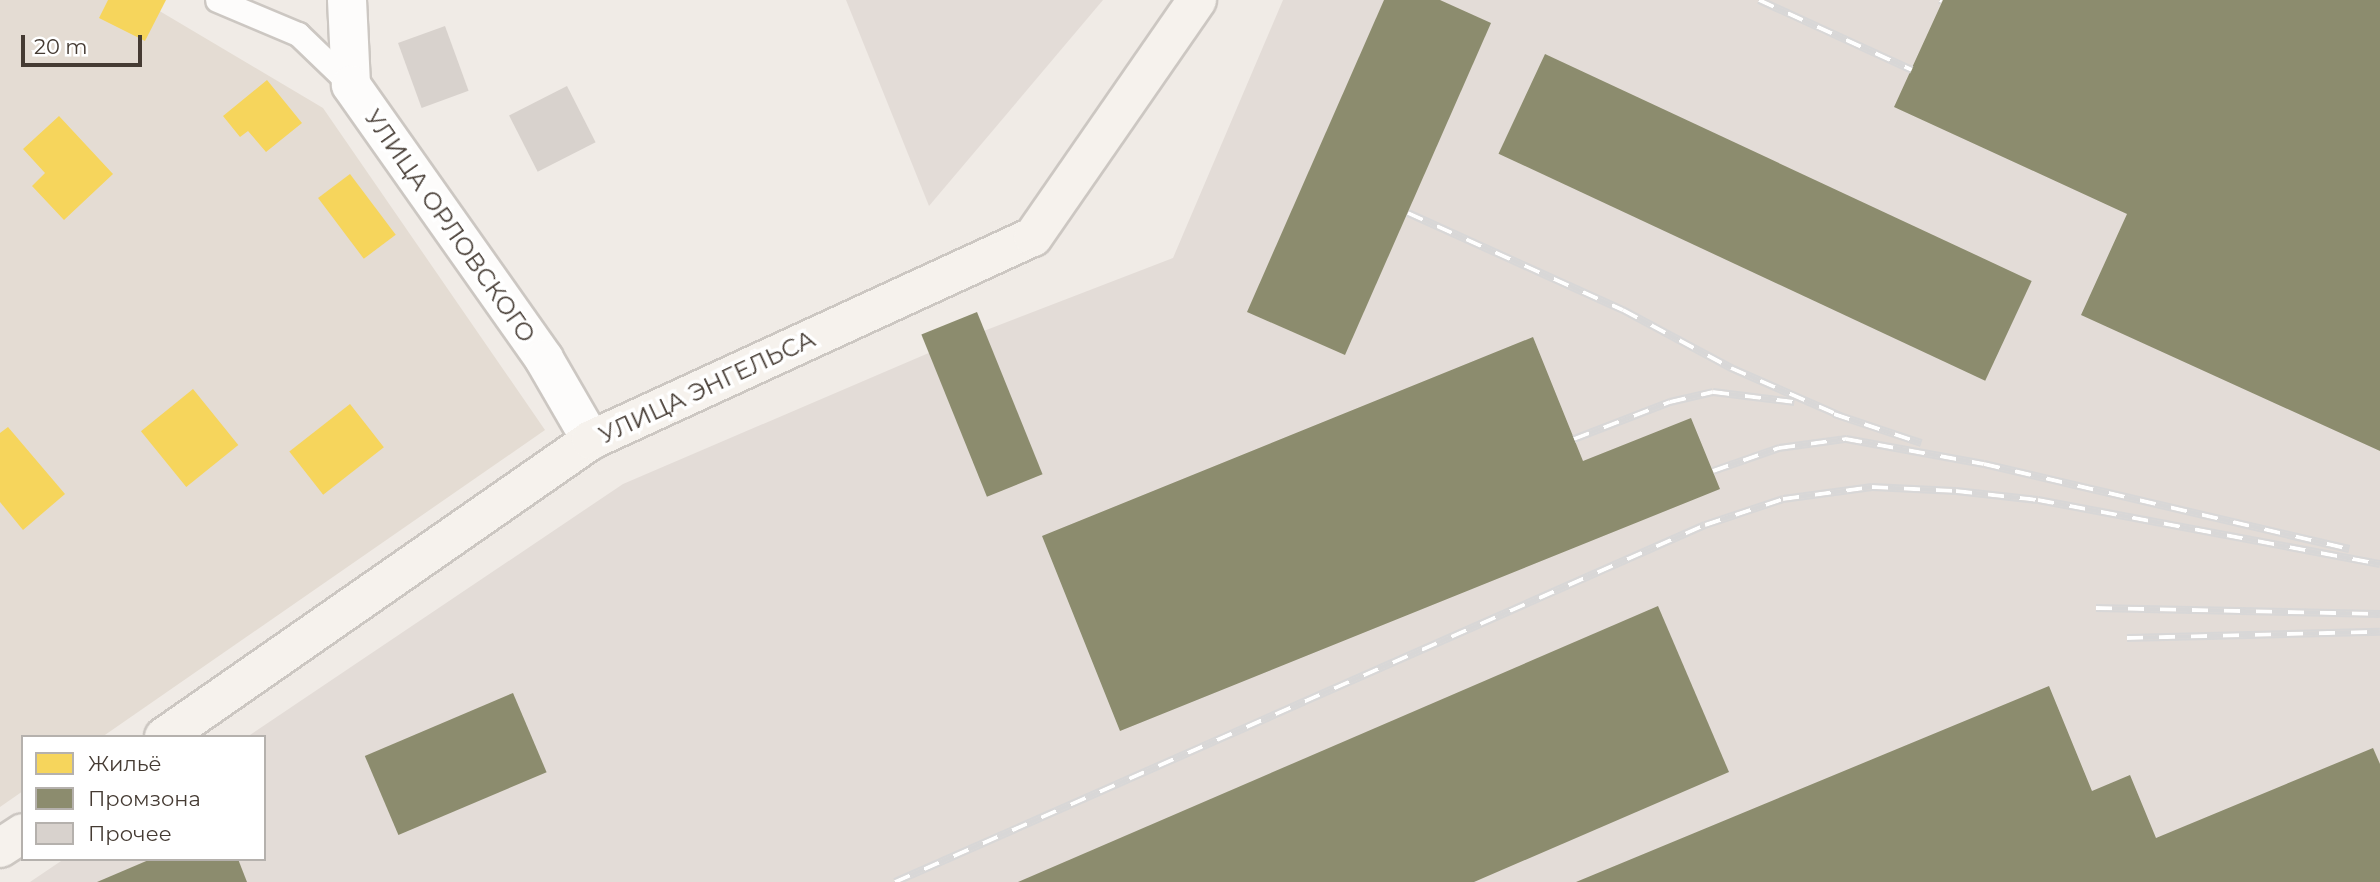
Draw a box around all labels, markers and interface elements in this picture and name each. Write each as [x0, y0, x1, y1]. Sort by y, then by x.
scale bar [24, 21, 145, 65]
text: 20 m [34, 34, 88, 59]
street label: УЛИЦА ОРЛОВСКОГО [358, 104, 542, 348]
street label: УЛИЦА ЭНГЕЛЬСА [594, 324, 820, 450]
legend [21, 735, 266, 861]
text: Жильё [88, 751, 162, 776]
text: Промзона [88, 786, 201, 811]
text: Прочее [88, 821, 172, 846]

